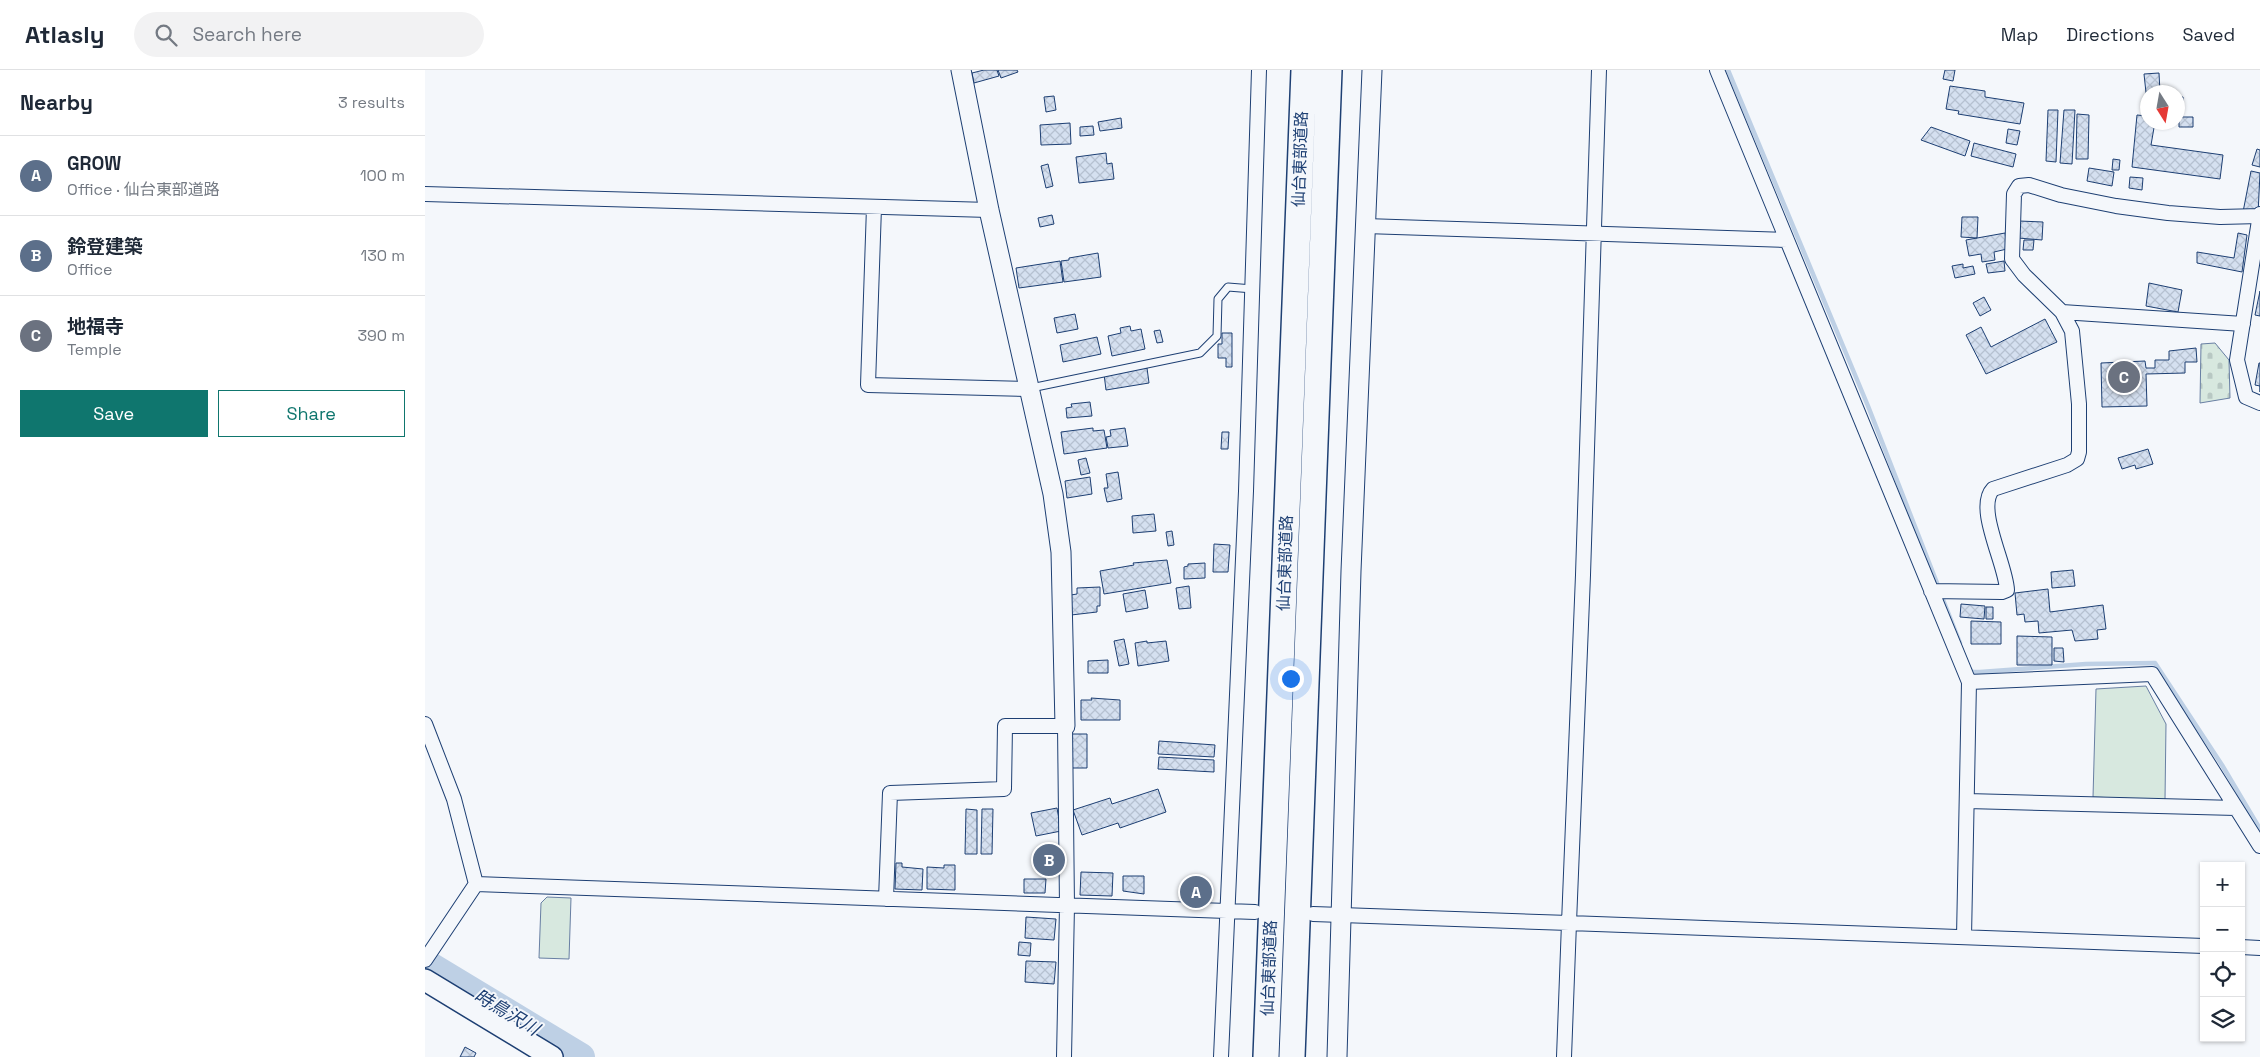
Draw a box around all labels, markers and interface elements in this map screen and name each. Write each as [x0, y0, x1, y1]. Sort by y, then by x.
search box [134, 12, 484, 57]
text: Atlasly [25, 19, 104, 50]
icon: search [152, 21, 180, 49]
text: Search here [192, 22, 302, 47]
text: Map [2001, 23, 2038, 46]
text: Directions [2066, 23, 2155, 46]
text: Saved [2183, 23, 2235, 46]
north arrow [2140, 85, 2185, 130]
text: Nearby [20, 89, 93, 116]
text: 3 results [338, 92, 405, 113]
street label: 仙台東部道路 [1288, 111, 1312, 207]
text: GROW [67, 151, 121, 176]
text: A [31, 165, 41, 186]
text: 100 m [360, 165, 405, 186]
text: Office · 仙台東部道路 [67, 179, 220, 200]
text: 鈴登建築 [67, 234, 143, 259]
text: B [31, 245, 41, 266]
text: 130 m [361, 245, 405, 266]
text: Office [67, 259, 113, 280]
text: 地福寺 [67, 314, 124, 339]
text: C [31, 325, 41, 346]
text: 390 m [357, 325, 405, 346]
text: Temple [67, 339, 122, 360]
pin: C [2108, 358, 2140, 396]
button: Save [20, 390, 208, 437]
button: Share [218, 390, 405, 437]
street label: 仙台東部道路 [1273, 515, 1297, 611]
your location [1278, 666, 1304, 692]
pin: B [1033, 841, 1065, 879]
map controls [2200, 862, 2245, 1042]
button: + [2200, 862, 2245, 907]
pin: A [1180, 873, 1212, 911]
button: − [2200, 907, 2245, 952]
street label: 仙台東部道路 [1257, 920, 1281, 1016]
button: locate [2200, 952, 2245, 997]
water label: 時鳥沢川 [470, 984, 545, 1041]
button: layers [2200, 997, 2245, 1042]

